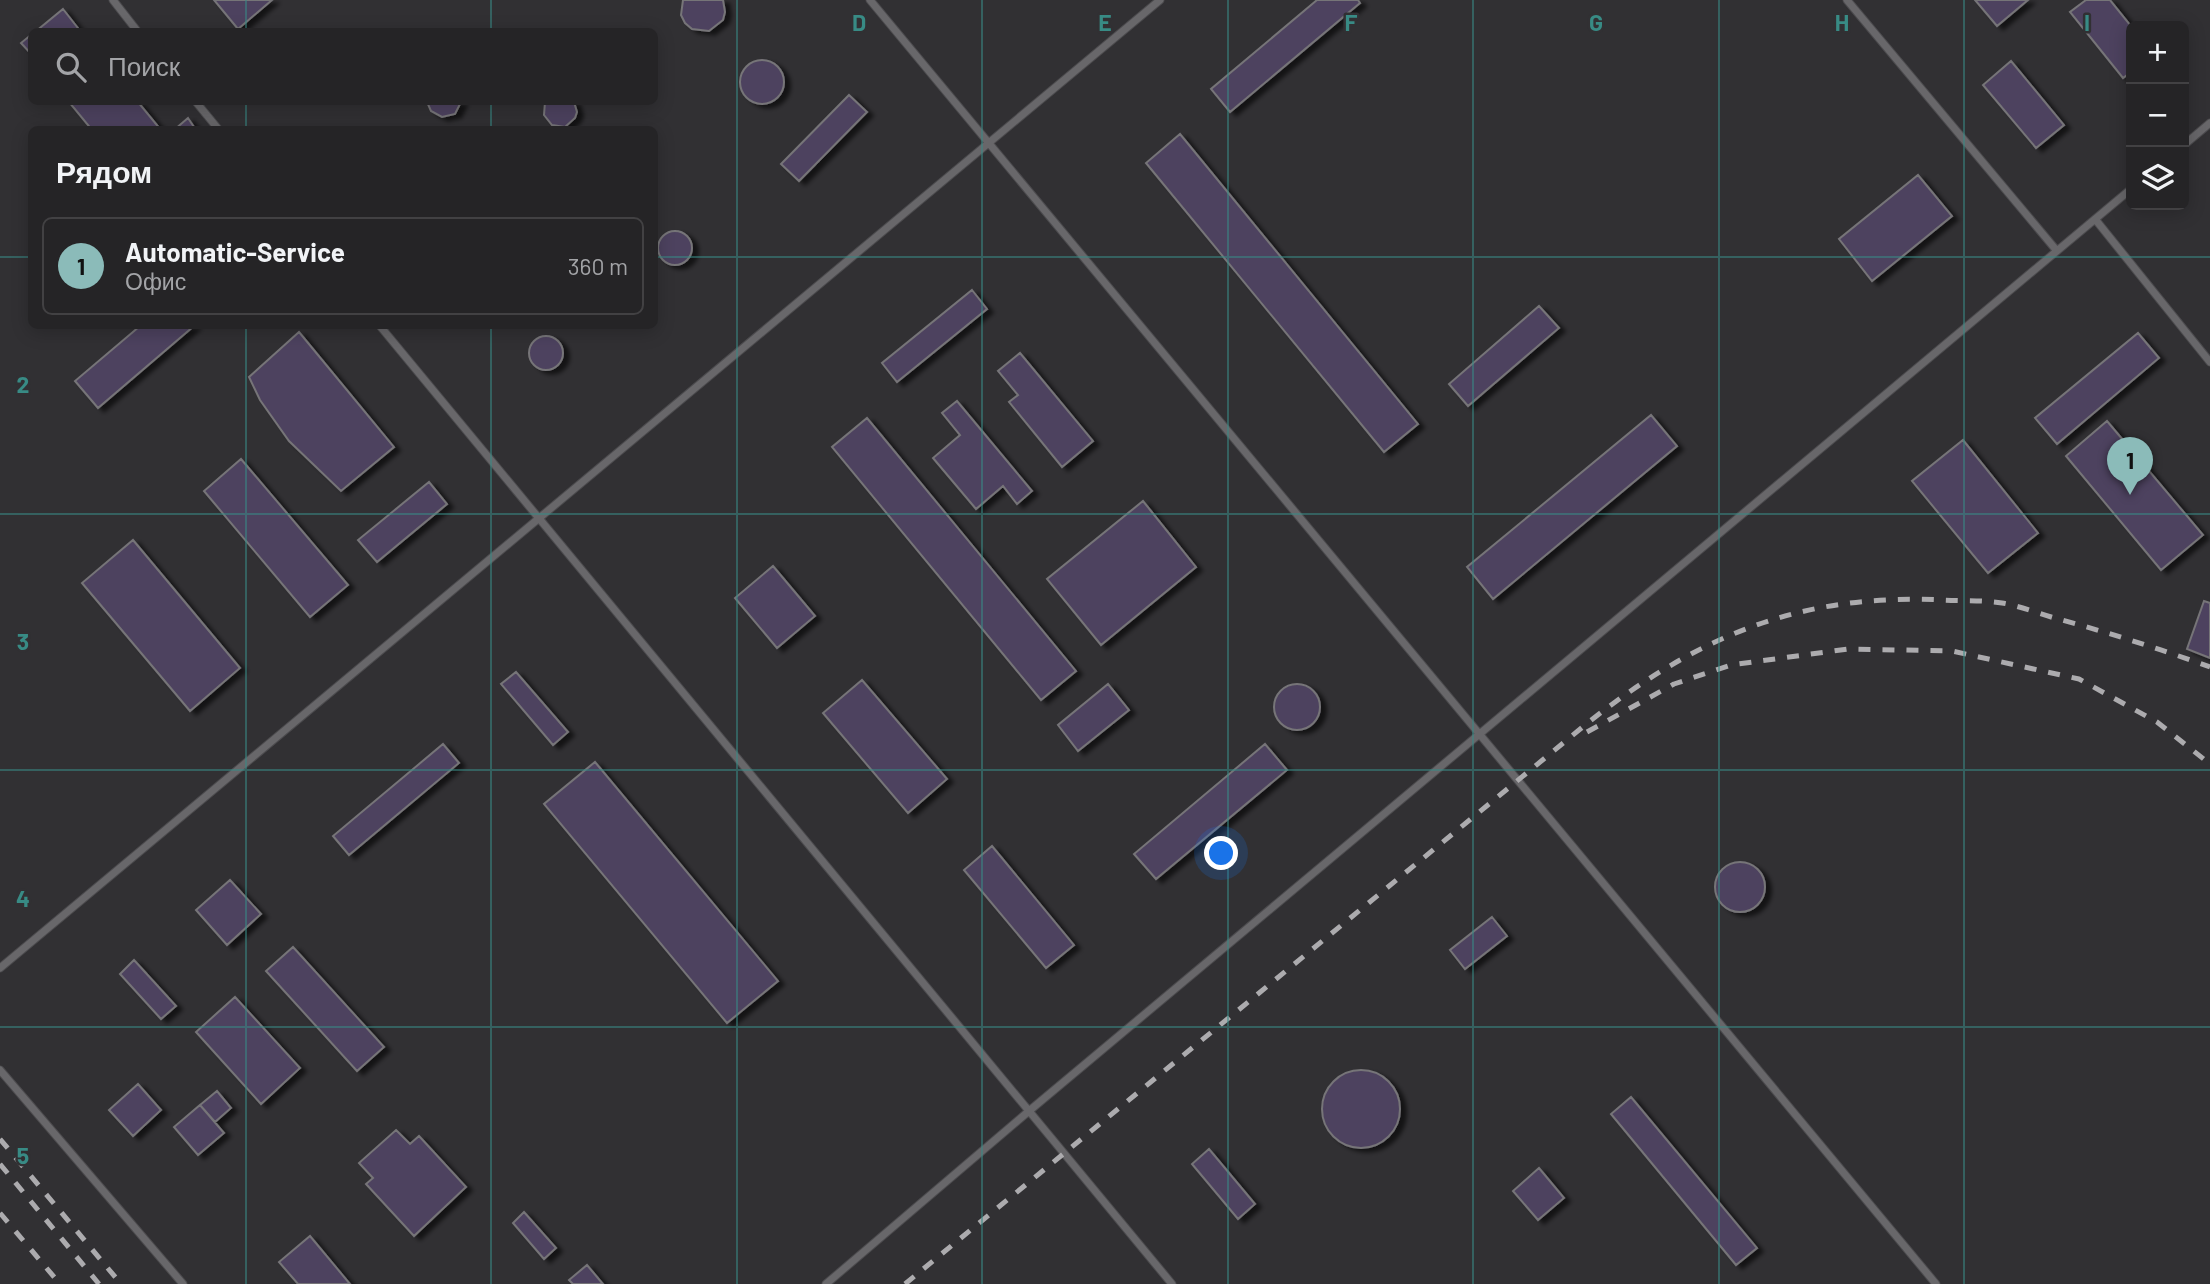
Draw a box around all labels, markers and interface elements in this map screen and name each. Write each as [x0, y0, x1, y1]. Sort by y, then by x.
text: D [852, 8, 866, 36]
text: E [1098, 8, 1112, 36]
text: F [1345, 8, 1358, 36]
text: G [1589, 8, 1603, 36]
text: H [1835, 8, 1849, 36]
text: I [2084, 8, 2090, 36]
map controls [2126, 21, 2189, 210]
button: + [2126, 21, 2189, 84]
search box [28, 28, 658, 105]
icon: search [52, 48, 90, 86]
text: Поиск [108, 50, 180, 81]
button: − [2126, 84, 2189, 147]
button: layers [2126, 147, 2189, 210]
text: Рядом [56, 153, 152, 189]
text: Automatic-Service [125, 236, 345, 267]
text: 1 [77, 252, 85, 280]
text: 360 m [568, 252, 628, 280]
text: Офис [125, 267, 186, 295]
text: 2 [17, 370, 29, 398]
pin: 1 [2107, 437, 2153, 495]
text: 3 [17, 627, 29, 655]
your location [1204, 836, 1238, 870]
text: 4 [16, 884, 30, 912]
text: 5 [17, 1141, 29, 1169]

